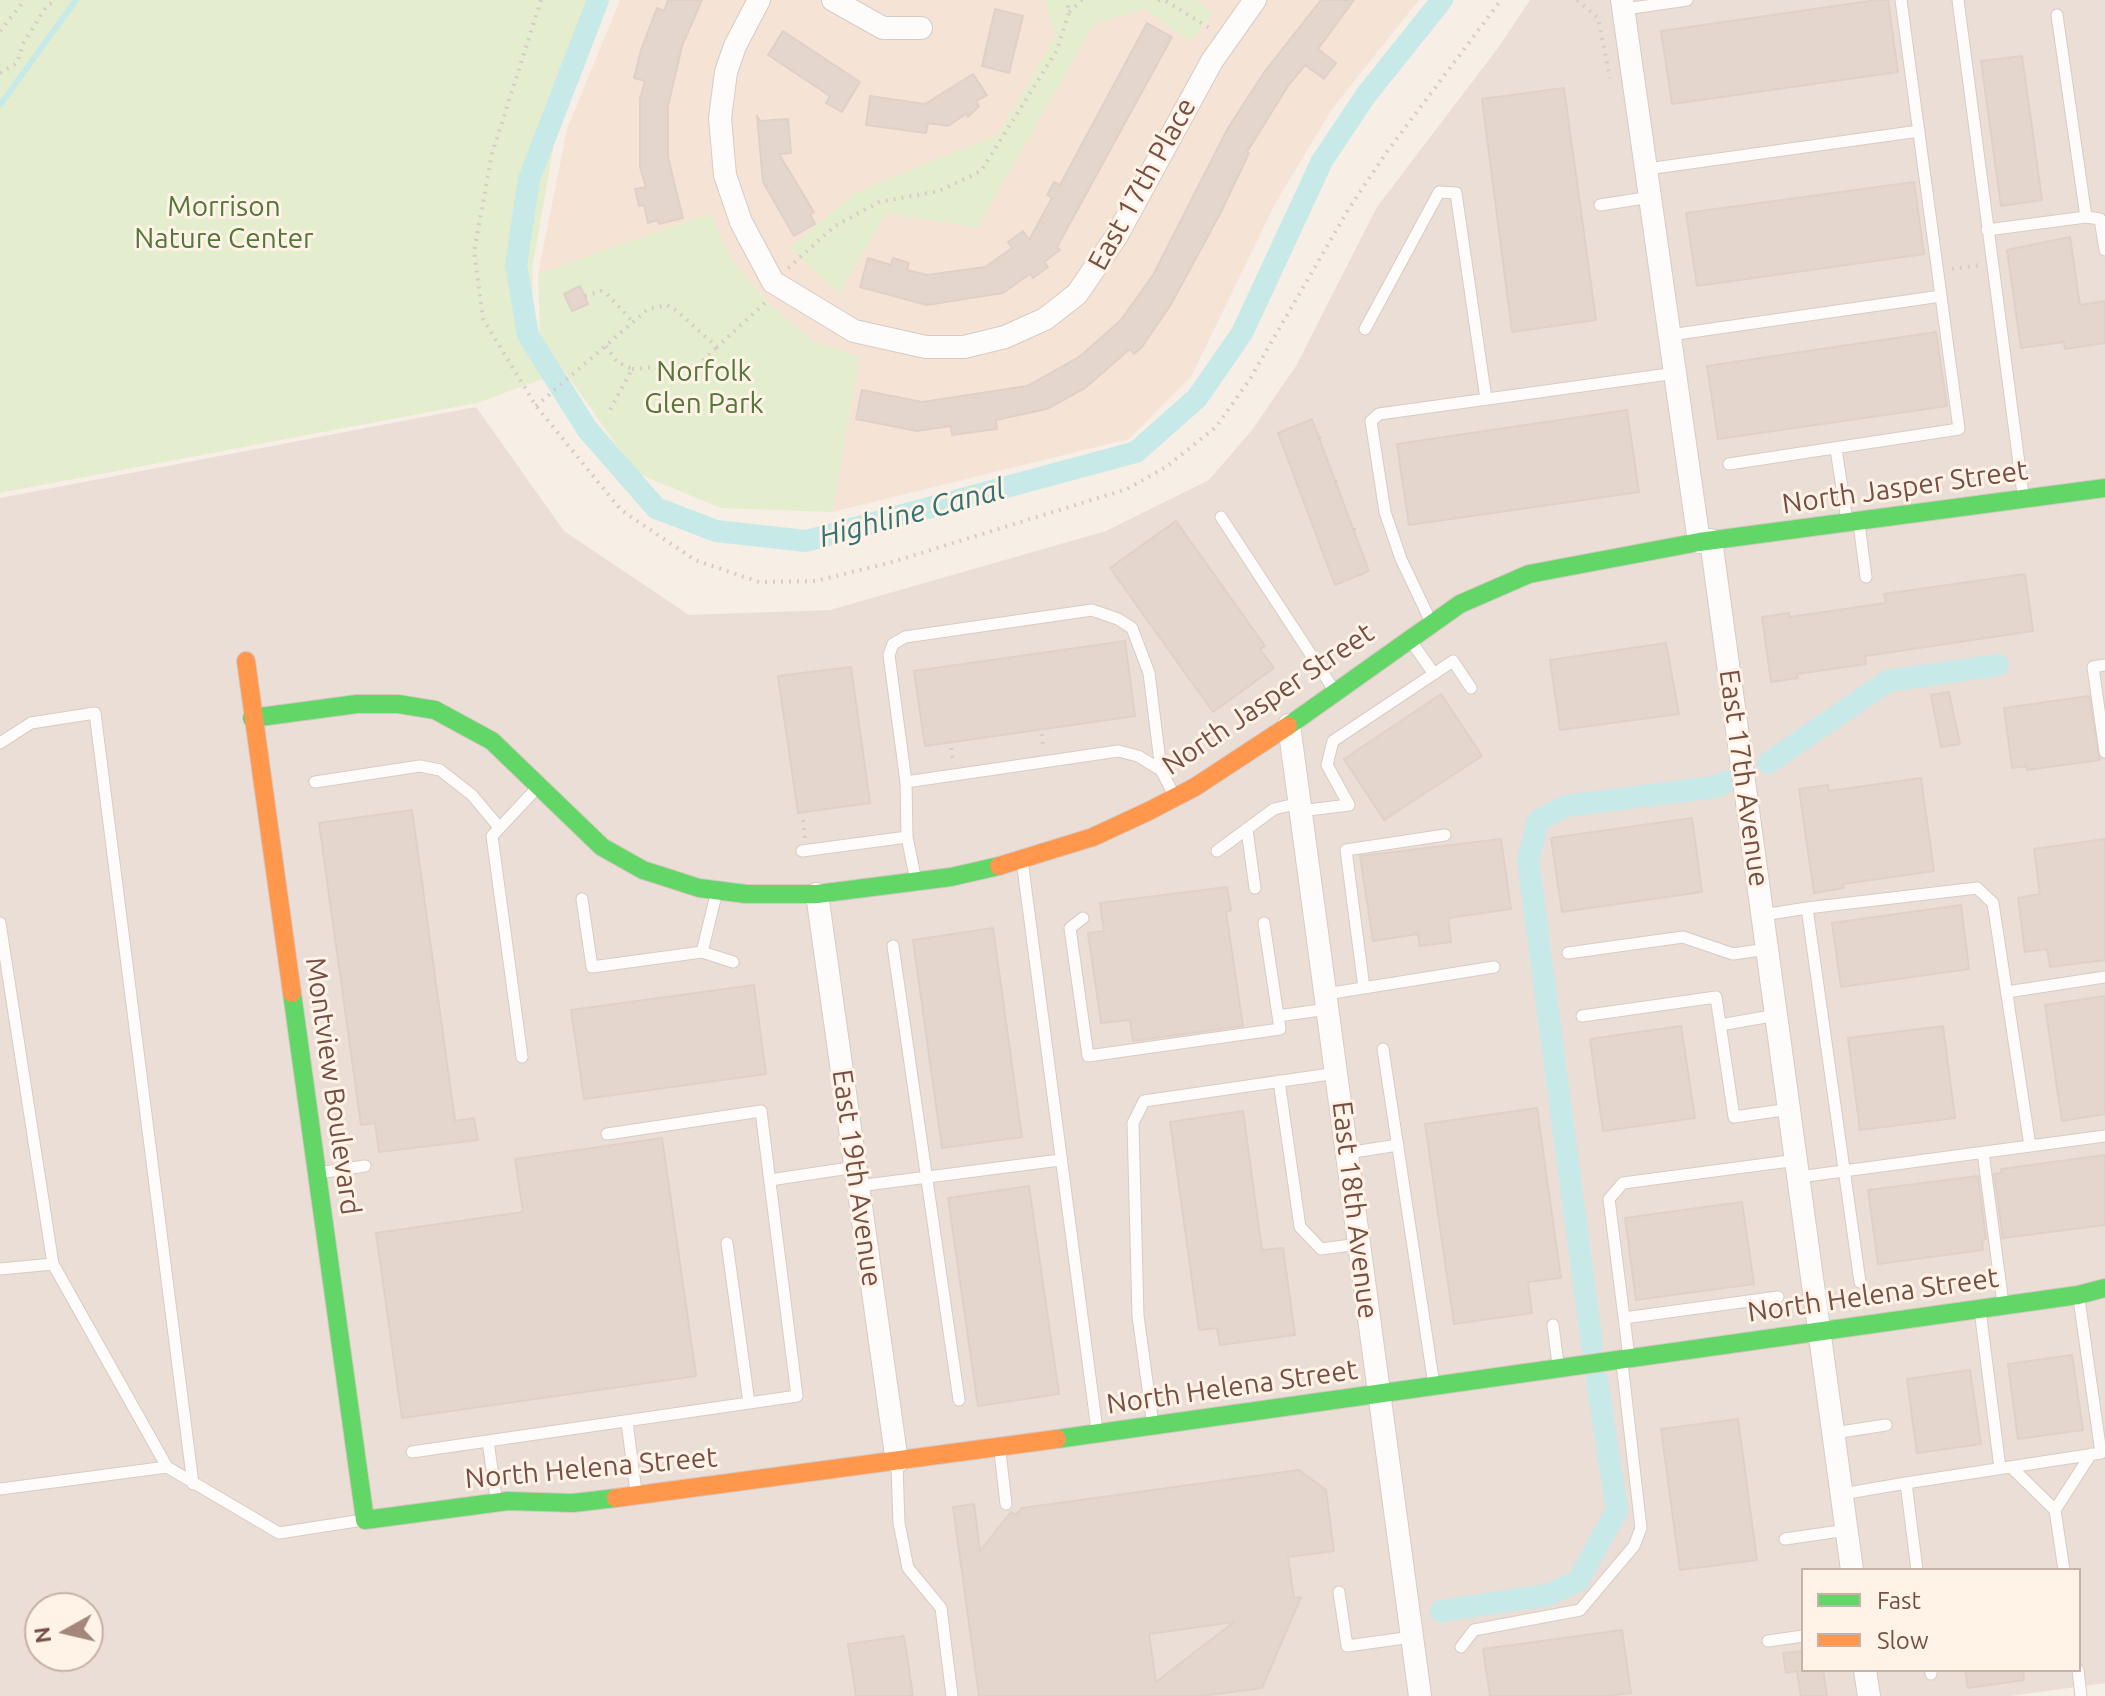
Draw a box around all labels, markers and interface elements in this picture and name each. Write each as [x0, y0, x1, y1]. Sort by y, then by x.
street label: East 17th Place [1081, 92, 1203, 276]
park label: Morrison Nature Center [134, 190, 314, 256]
park label: Norfolk Glen Park [644, 355, 764, 421]
street label: North Jasper Street [1780, 453, 2030, 521]
water label: Highline Canal [815, 471, 1009, 555]
street label: North Jasper Street [1156, 616, 1380, 782]
street label: East 17th Avenue [1712, 667, 1776, 889]
street label: Montview Boulevard [298, 955, 368, 1217]
street label: East 19th Avenue [825, 1067, 889, 1289]
street label: East 18th Avenue [1325, 1099, 1385, 1321]
street label: North Helena Street [1745, 1261, 2001, 1329]
street label: North Helena Street [1104, 1353, 1360, 1421]
street label: North Helena Street [463, 1440, 719, 1496]
legend [1801, 1568, 2081, 1672]
text: Fast [1877, 1587, 1921, 1614]
north arrow [24, 1592, 104, 1672]
text: N [28, 1625, 55, 1645]
text: Slow [1877, 1627, 1929, 1654]

